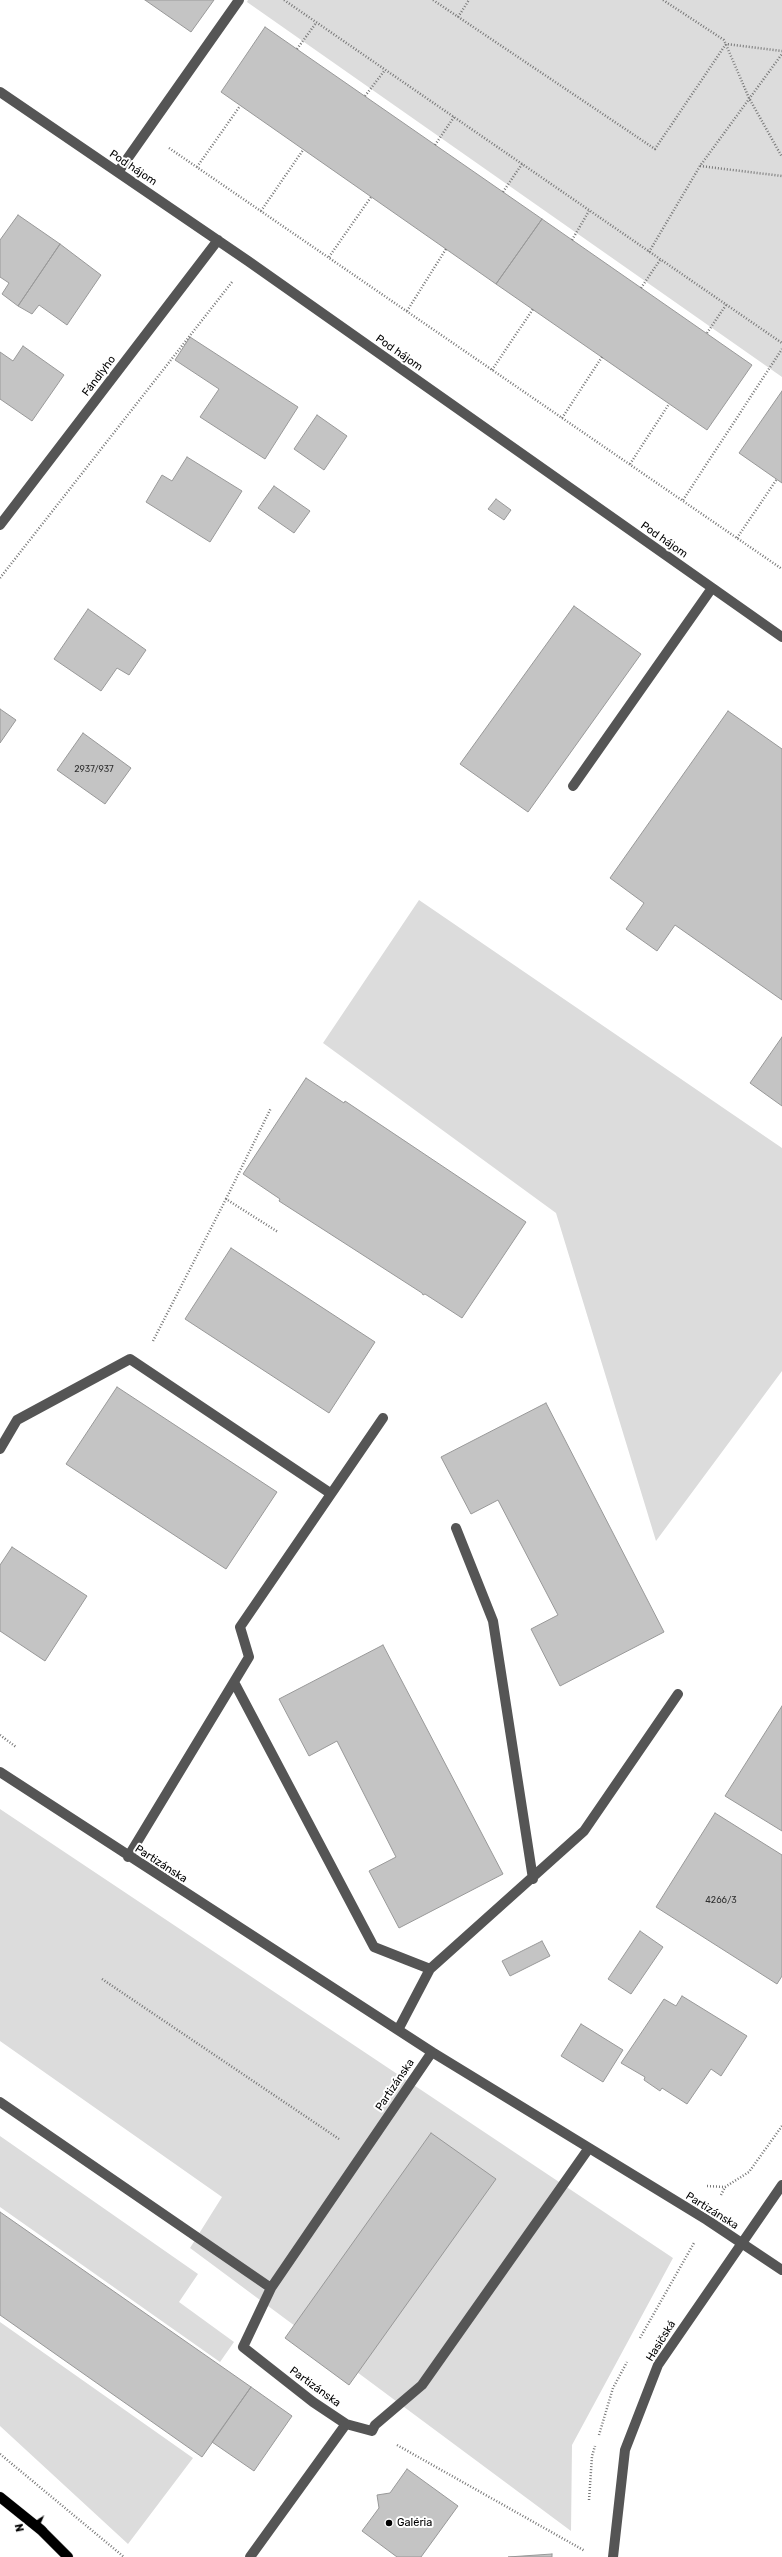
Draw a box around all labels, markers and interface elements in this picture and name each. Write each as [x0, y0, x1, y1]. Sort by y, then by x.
street label: Pod hájom [107, 147, 159, 189]
street label: Pod hájom [373, 332, 425, 374]
street label: Fándlyho [80, 353, 118, 399]
street label: Pod hájom [638, 519, 690, 561]
house number: 2937/937 [74, 764, 114, 774]
street label: Partizánska [132, 1842, 190, 1886]
house number: 4266/3 [705, 1895, 737, 1905]
street label: Partizánska [373, 2057, 417, 2113]
street label: Partizánska [683, 2190, 741, 2232]
street label: Hasičská [643, 2318, 679, 2364]
street label: Partizánska [287, 2364, 343, 2410]
north arrow [12, 2505, 52, 2545]
place label: Galéria [397, 2516, 432, 2530]
marker: Galéria [384, 2518, 394, 2528]
text: N [13, 2522, 27, 2533]

